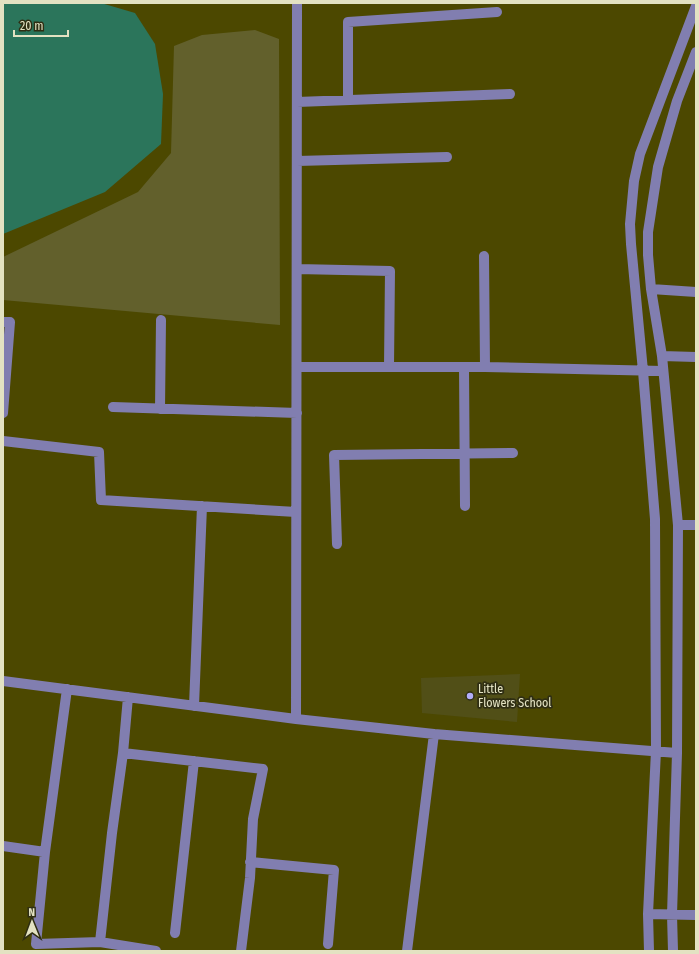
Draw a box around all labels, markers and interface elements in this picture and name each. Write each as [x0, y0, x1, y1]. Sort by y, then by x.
scale bar [14, 12, 68, 38]
text: 20 m [20, 19, 44, 33]
place label: Little Flowers School [478, 682, 552, 710]
marker: Little Flowers School [465, 691, 475, 701]
north arrow [12, 902, 52, 942]
text: N [28, 906, 35, 919]

